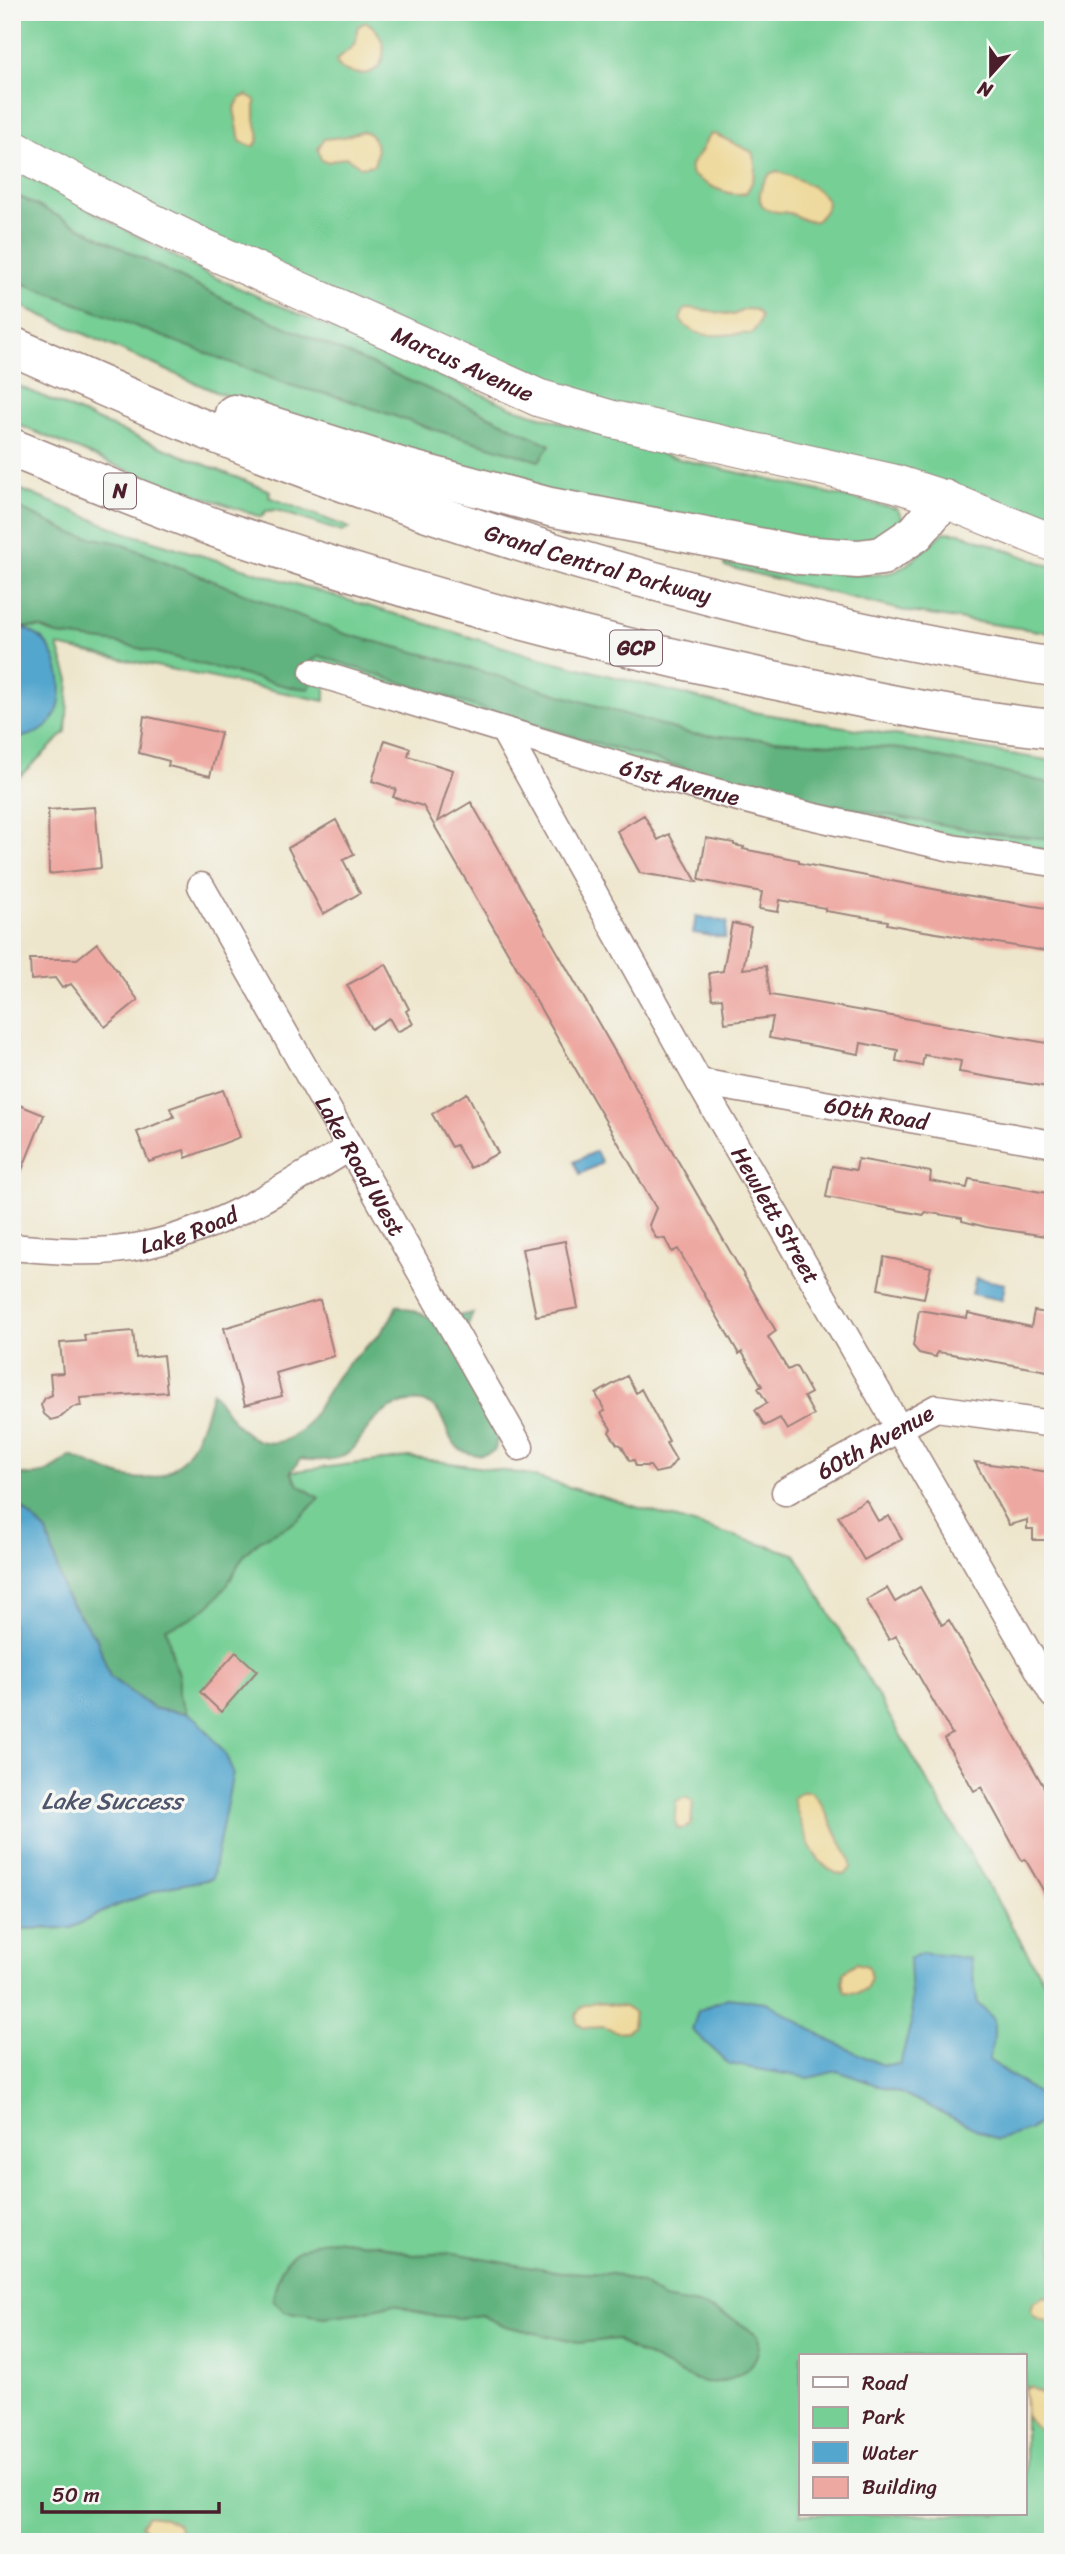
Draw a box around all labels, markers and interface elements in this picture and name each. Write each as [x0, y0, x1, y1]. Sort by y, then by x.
north arrow [956, 38, 1026, 108]
text: N [972, 71, 998, 108]
street label: Marcus Avenue [385, 314, 541, 414]
road number: N [104, 474, 136, 508]
street label: Grand Central Parkway [479, 512, 716, 616]
road number: GCP [610, 630, 662, 666]
street label: 61st Avenue [614, 747, 744, 818]
street label: 60th Road [821, 1084, 933, 1143]
street label: Lake Road West [303, 1088, 416, 1245]
street label: Hewlett Street [719, 1138, 831, 1292]
street label: Lake Road [137, 1194, 247, 1267]
street label: 60th Avenue [809, 1393, 942, 1492]
water label: Lake Success [42, 1780, 185, 1822]
legend [799, 2354, 1026, 2516]
text: Road [862, 2364, 909, 2402]
text: Park [862, 2398, 905, 2436]
text: Water [862, 2434, 919, 2472]
text: Building [862, 2468, 938, 2506]
scale bar [42, 2470, 219, 2514]
text: 50 m [52, 2476, 100, 2514]

